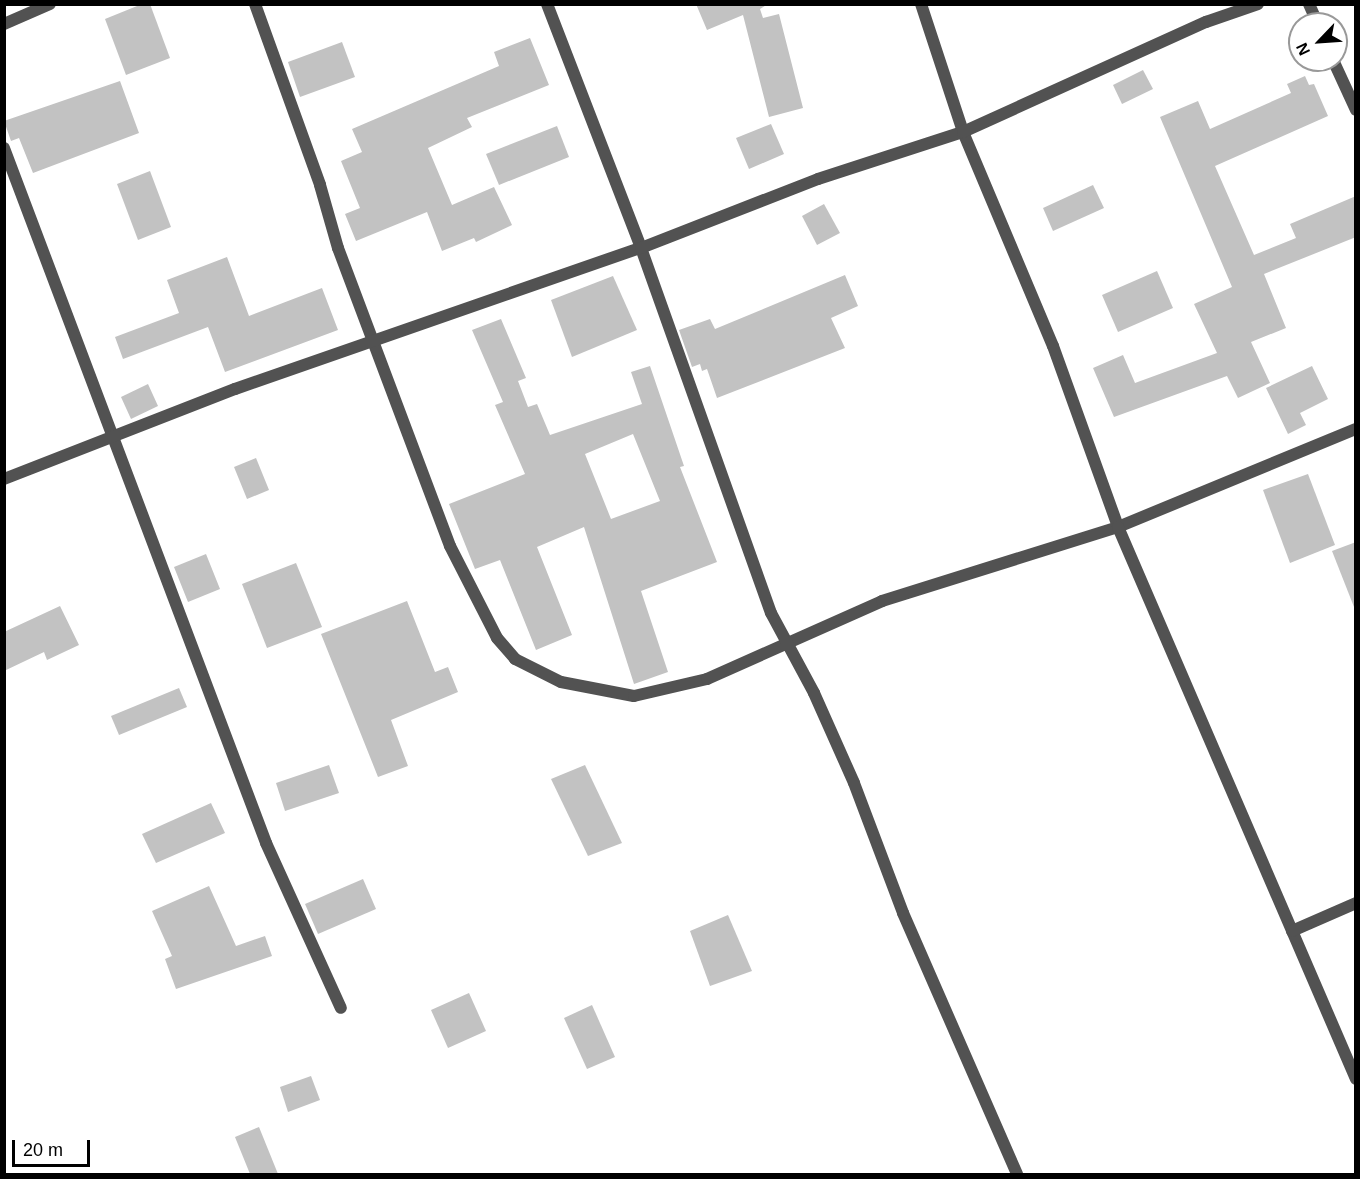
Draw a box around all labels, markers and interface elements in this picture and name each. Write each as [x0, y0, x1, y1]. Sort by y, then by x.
north arrow [1288, 12, 1348, 72]
text: N [1293, 40, 1313, 58]
scale bar [15, 1128, 93, 1166]
text: 20 m [23, 1140, 63, 1160]

